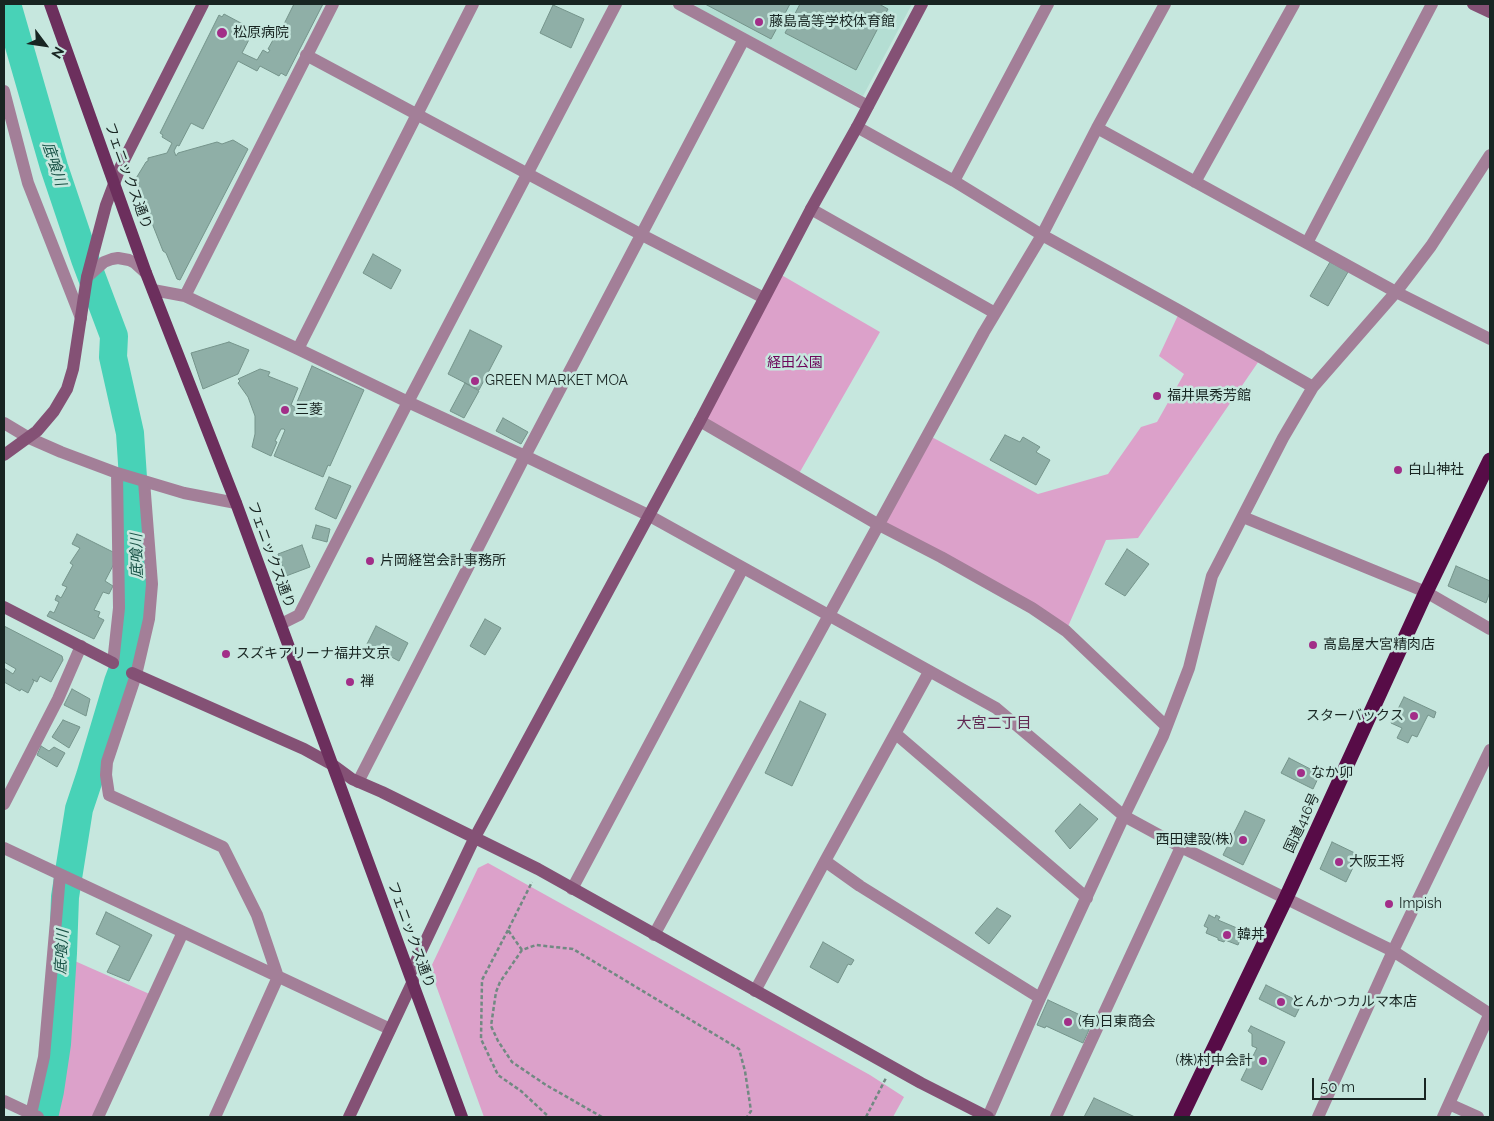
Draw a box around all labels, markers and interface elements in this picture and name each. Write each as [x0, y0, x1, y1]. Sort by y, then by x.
place label: 藤島高等学校体育館 [769, 14, 895, 30]
marker: 藤島高等学校体育館 [753, 16, 765, 28]
north arrow [20, 20, 70, 70]
place label: 松原病院 [233, 25, 289, 41]
marker: 松原病院 [215, 26, 229, 40]
text: N [48, 44, 67, 61]
street label: フェニックス通り [101, 121, 155, 231]
water label: 底喰川 [38, 140, 70, 188]
park label: 経田公園 [767, 355, 823, 371]
place label: GREEN MARKET MOA [485, 373, 628, 389]
marker: GREEN MARKET MOA [469, 375, 481, 387]
place label: 福井県秀芳館 [1167, 388, 1251, 404]
marker: 福井県秀芳館 [1151, 390, 1163, 402]
place label: 三菱 [295, 402, 323, 418]
marker: 三菱 [279, 404, 291, 416]
place label: 白山神社 [1408, 462, 1464, 478]
marker: 白山神社 [1392, 464, 1404, 476]
street label: フェニックス通り [244, 500, 298, 610]
water label: 底喰川 [128, 533, 146, 579]
place label: 片岡経営会計事務所 [380, 553, 506, 569]
marker: 片岡経営会計事務所 [364, 555, 376, 567]
place label: 高島屋大宮精肉店 [1323, 637, 1435, 653]
marker: 高島屋大宮精肉店 [1307, 639, 1319, 651]
place label: スズキアリーナ福井文京 [236, 646, 390, 662]
marker: スズキアリーナ福井文京 [220, 648, 232, 660]
place label: 禅 [360, 674, 374, 690]
marker: 禅 [344, 676, 356, 688]
place label: スターバックス [1306, 708, 1404, 724]
marker: スターバックス [1408, 710, 1420, 722]
district label: 大宮二丁目 [957, 714, 1031, 732]
place label: なか卯 [1311, 765, 1353, 781]
marker: なか卯 [1295, 767, 1307, 779]
street label: 国道416号 [1281, 790, 1323, 856]
place label: 西田建設(株) [1155, 832, 1233, 848]
marker: 西田建設(株) [1237, 834, 1249, 846]
place label: 大阪王将 [1349, 854, 1405, 870]
marker: 大阪王将 [1333, 856, 1345, 868]
street label: フェニックス通り [384, 880, 438, 990]
place label: Impish [1399, 896, 1442, 912]
marker: Impish [1383, 898, 1395, 910]
place label: 韓丼 [1237, 927, 1265, 943]
water label: 底喰川 [52, 929, 72, 975]
marker: 韓丼 [1221, 929, 1233, 941]
place label: とんかつカルマ本店 [1291, 994, 1417, 1010]
marker: とんかつカルマ本店 [1275, 996, 1287, 1008]
place label: (有)日東商会 [1078, 1014, 1156, 1030]
marker: (有)日東商会 [1062, 1016, 1074, 1028]
place label: (株)村中会計 [1175, 1053, 1253, 1069]
marker: (株)村中会計 [1257, 1055, 1269, 1067]
scale bar [1314, 1068, 1428, 1100]
text: 50 m [1320, 1078, 1355, 1096]

